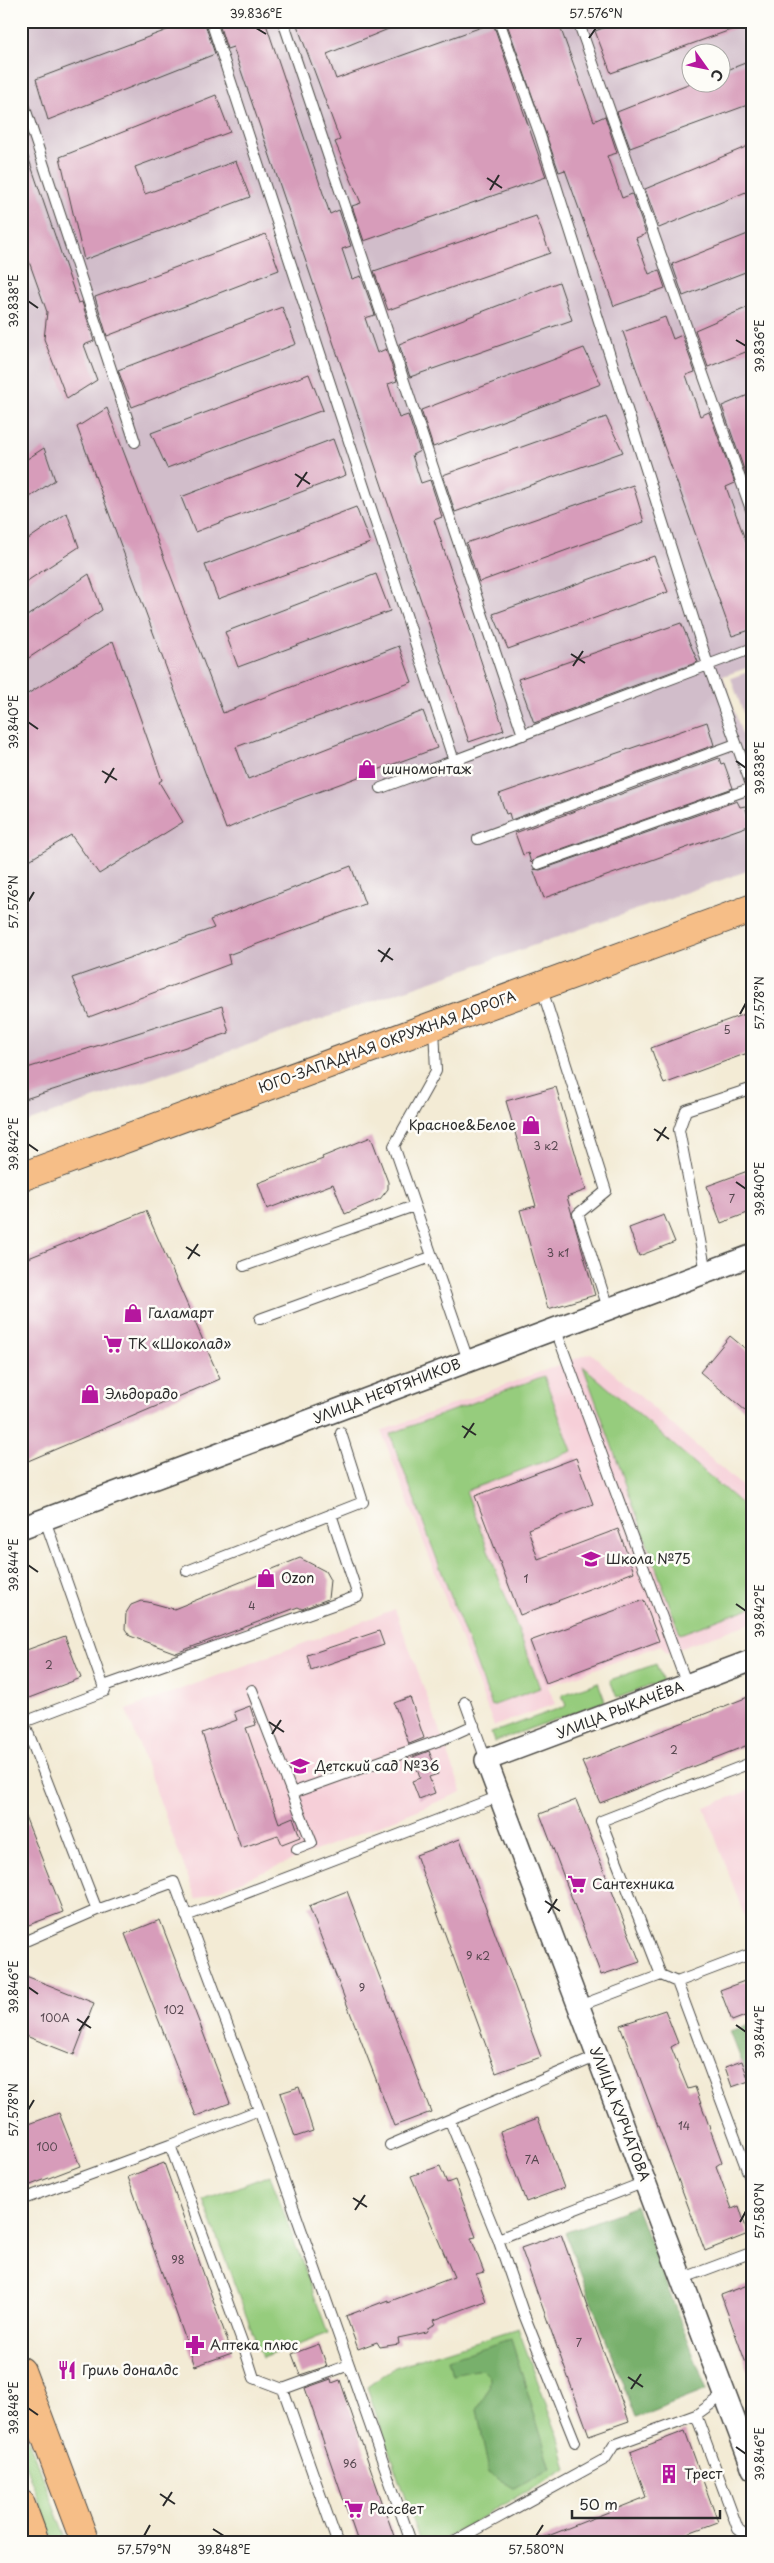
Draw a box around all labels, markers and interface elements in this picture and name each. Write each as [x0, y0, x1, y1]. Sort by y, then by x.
text: 39.836°E [229, 4, 283, 22]
text: 57.576°N [569, 4, 623, 22]
north arrow [682, 42, 732, 92]
text: С [706, 65, 729, 85]
text: 39.838°E [4, 274, 22, 328]
text: 39.836°E [750, 319, 768, 373]
text: 39.840°E [4, 695, 22, 749]
text: 39.838°E [750, 741, 768, 795]
shop icon: шиномонтаж [356, 758, 378, 780]
place label: шиномонтаж [382, 758, 472, 779]
text: 57.576°N [4, 875, 22, 929]
text: 57.578°N [750, 976, 768, 1030]
street label: ЮГО-ЗАПАДНАЯ ОКРУЖНАЯ ДОРОГА [255, 985, 518, 1098]
house number: 5 [723, 1021, 731, 1038]
place label: Красное&Белое [409, 1114, 516, 1135]
shop icon: Красное&Белое [520, 1114, 542, 1136]
text: 39.842°E [4, 1117, 22, 1171]
house number: 3 к2 [533, 1137, 559, 1154]
text: 39.840°E [750, 1162, 768, 1216]
house number: 7 [729, 1190, 735, 1207]
house number: 3 к1 [547, 1244, 569, 1261]
shop icon: Галамарт [122, 1302, 144, 1324]
place label: Галамарт [148, 1302, 214, 1323]
supermarket icon: ТК «Шоколад» [102, 1333, 124, 1355]
place label: ТК «Шоколад» [128, 1333, 231, 1354]
street label: УЛИЦА НЕФТЯНИКОВ [310, 1353, 464, 1428]
shop icon: Эльдорадо [79, 1383, 101, 1405]
place label: Эльдорадо [105, 1383, 178, 1404]
text: 39.844°E [4, 1538, 22, 1592]
school or university icon: Школа №75 [580, 1548, 602, 1570]
place label: Школа №75 [606, 1548, 691, 1569]
shop icon: Ozon [255, 1567, 277, 1589]
place label: Ozon [281, 1567, 314, 1588]
house number: 1 [524, 1570, 529, 1587]
text: 39.842°E [750, 1584, 768, 1638]
house number: 4 [248, 1597, 256, 1614]
house number: 2 [45, 1656, 53, 1673]
street label: УЛИЦА РЫКАЧЁВА [553, 1676, 686, 1743]
house number: 2 [670, 1741, 678, 1758]
school or university icon: Детский сад №36 [289, 1755, 311, 1777]
place label: Детский сад №36 [314, 1755, 440, 1776]
supermarket icon: Сантехника [566, 1873, 588, 1895]
place label: Сантехника [592, 1873, 674, 1894]
house number: 9 к2 [466, 1947, 490, 1964]
text: 39.846°E [4, 1960, 22, 2014]
house number: 9 [359, 1979, 365, 1996]
house number: 102 [164, 2001, 184, 2018]
text: 39.844°E [750, 2005, 768, 2059]
house number: 100А [40, 2009, 70, 2026]
street label: УЛИЦА КУРЧАТОВА [585, 2044, 656, 2184]
text: 57.578°N [4, 2083, 22, 2137]
house number: 14 [678, 2117, 690, 2134]
house number: 100 [36, 2138, 58, 2155]
house number: 7А [525, 2151, 540, 2168]
text: 57.580°N [750, 2183, 768, 2239]
house number: 98 [171, 2251, 185, 2268]
pharmacy icon: Аптека плюс [184, 2334, 206, 2356]
place label: Аптека плюс [210, 2334, 298, 2355]
house number: 7 [576, 2334, 582, 2351]
restaurant icon: Гриль доналдс [56, 2359, 78, 2381]
place label: Гриль доналдс [82, 2359, 179, 2380]
text: 39.848°E [4, 2381, 22, 2435]
text: 39.846°E [750, 2427, 768, 2481]
house number: 96 [343, 2455, 357, 2472]
building icon: Трест [658, 2463, 680, 2485]
place label: Трест [684, 2463, 723, 2484]
scale bar [572, 2488, 719, 2520]
text: 50 m [579, 2492, 618, 2515]
supermarket icon: Рассвет [343, 2498, 365, 2520]
place label: Рассвет [369, 2498, 424, 2519]
text: 57.579°N [117, 2540, 171, 2558]
text: 39.848°E [197, 2540, 251, 2558]
text: 57.580°N [508, 2540, 564, 2558]

